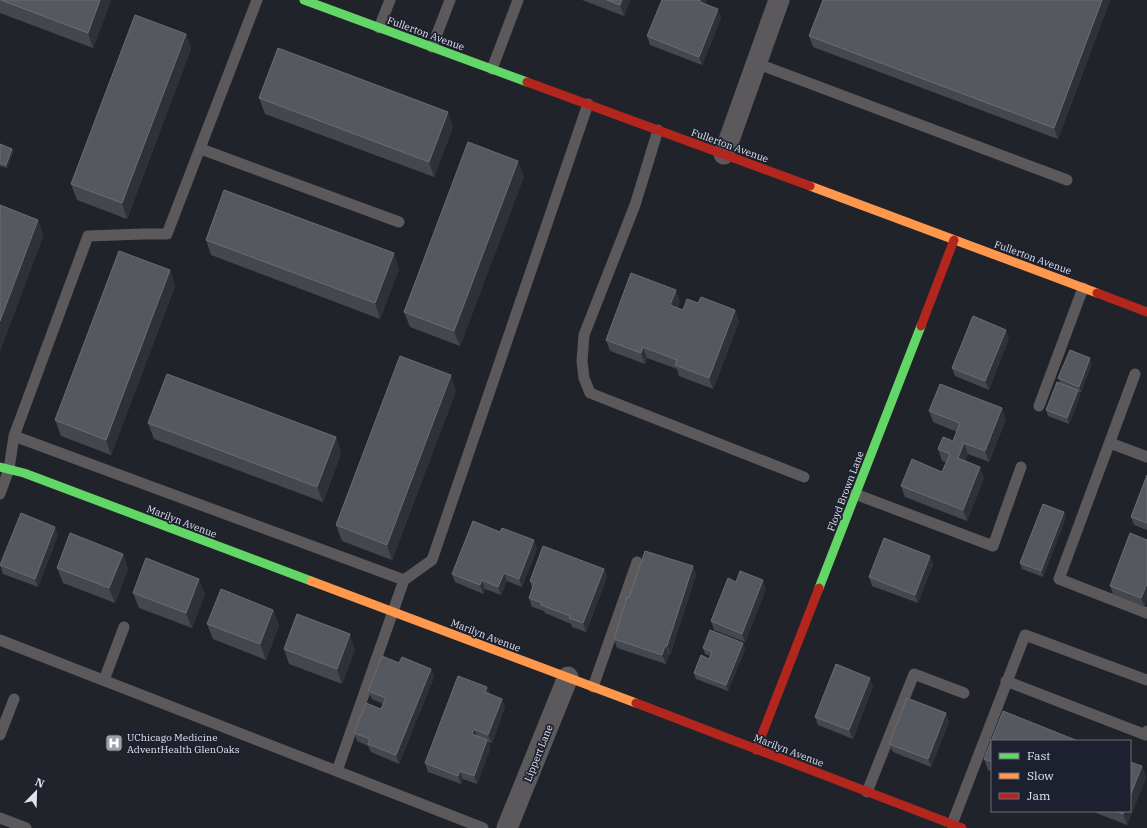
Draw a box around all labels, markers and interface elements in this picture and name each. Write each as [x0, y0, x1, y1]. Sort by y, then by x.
street label: Fullerton Avenue [385, 13, 466, 53]
street label: Fullerton Avenue [689, 125, 770, 165]
street label: Fullerton Avenue [992, 237, 1073, 277]
street label: Floyd Brown Lane [824, 449, 867, 533]
street label: Marilyn Avenue [145, 502, 219, 541]
street label: Marilyn Avenue [449, 616, 523, 655]
street label: Lippert Lane [521, 723, 556, 784]
place label: UChicago Medicine AdventHealth GlenOaks [127, 731, 240, 756]
street label: Marilyn Avenue [752, 731, 826, 770]
hospital icon: UChicago Medicine AdventHealth GlenOaks [104, 733, 124, 753]
legend [991, 740, 1131, 812]
text: Fast [1027, 748, 1051, 763]
text: Slow [1027, 768, 1054, 783]
north arrow [16, 772, 56, 812]
text: N [33, 775, 47, 791]
text: Jam [1027, 788, 1051, 803]

